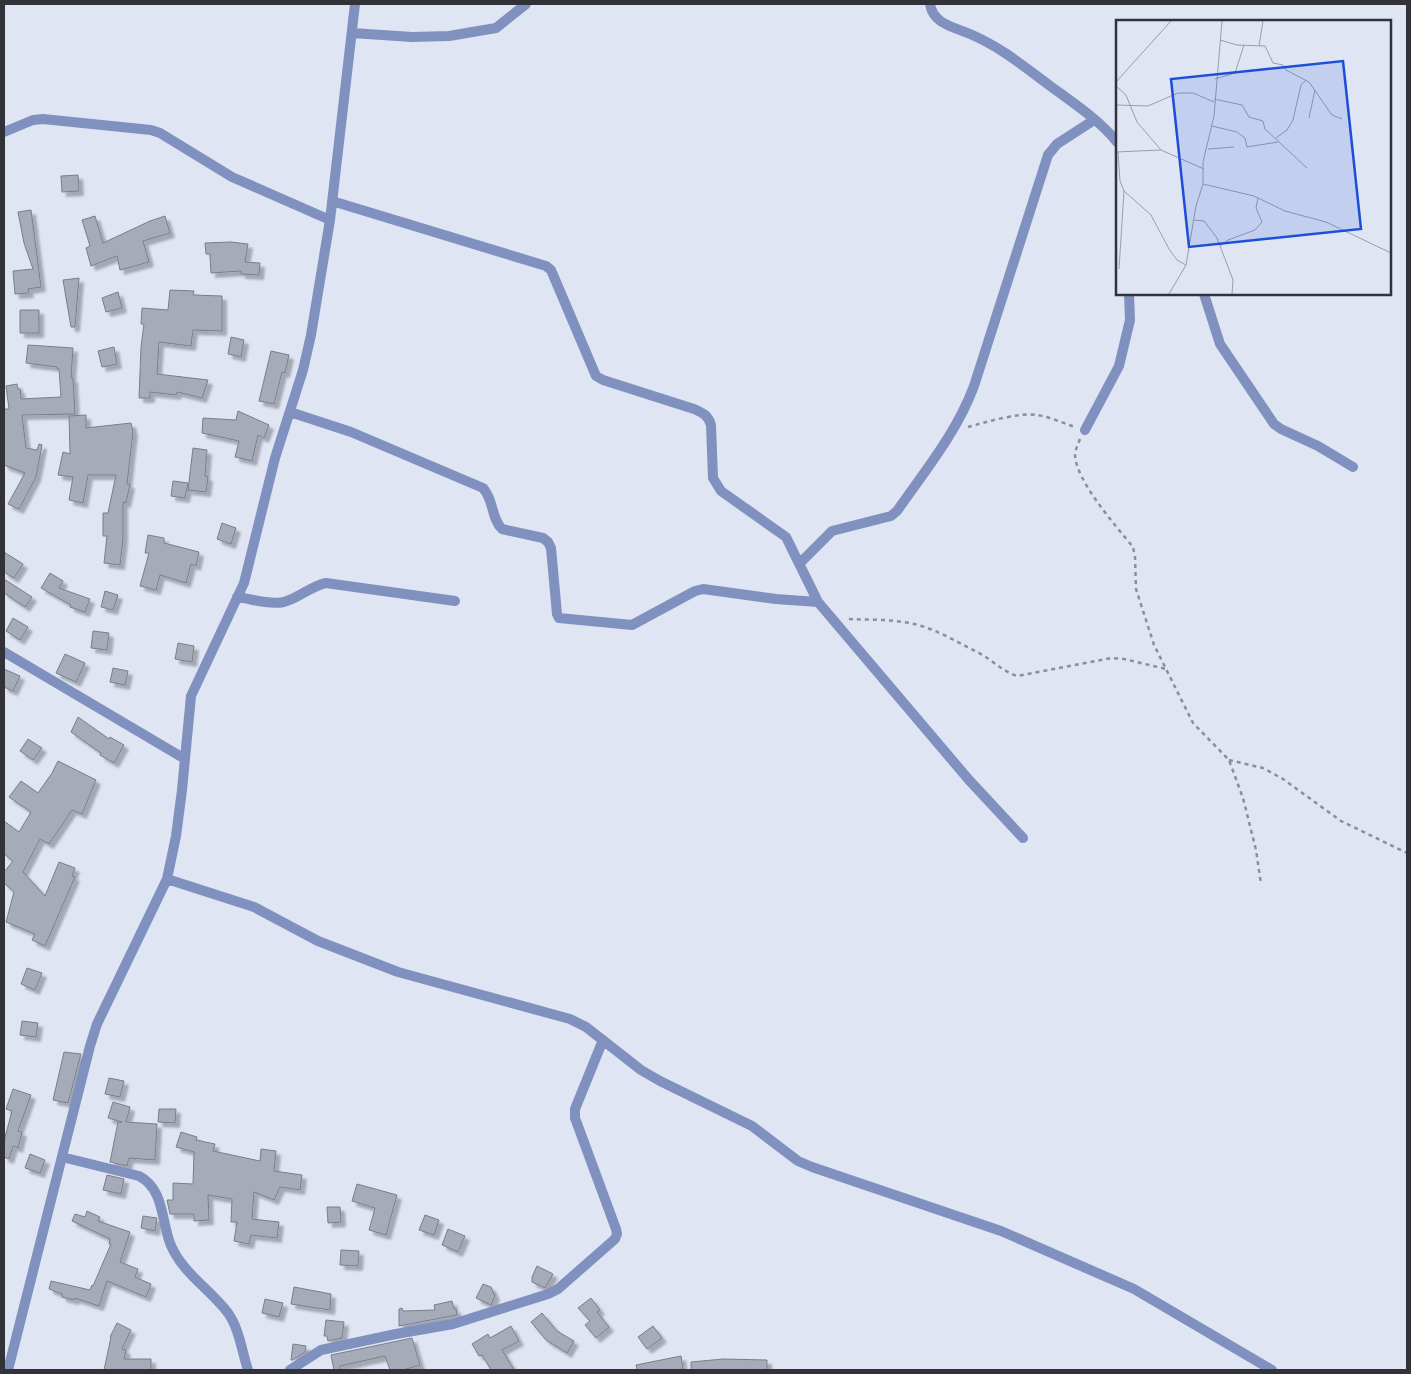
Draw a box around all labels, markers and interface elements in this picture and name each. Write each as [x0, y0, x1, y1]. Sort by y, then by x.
inset map [1116, 20, 1391, 295]

